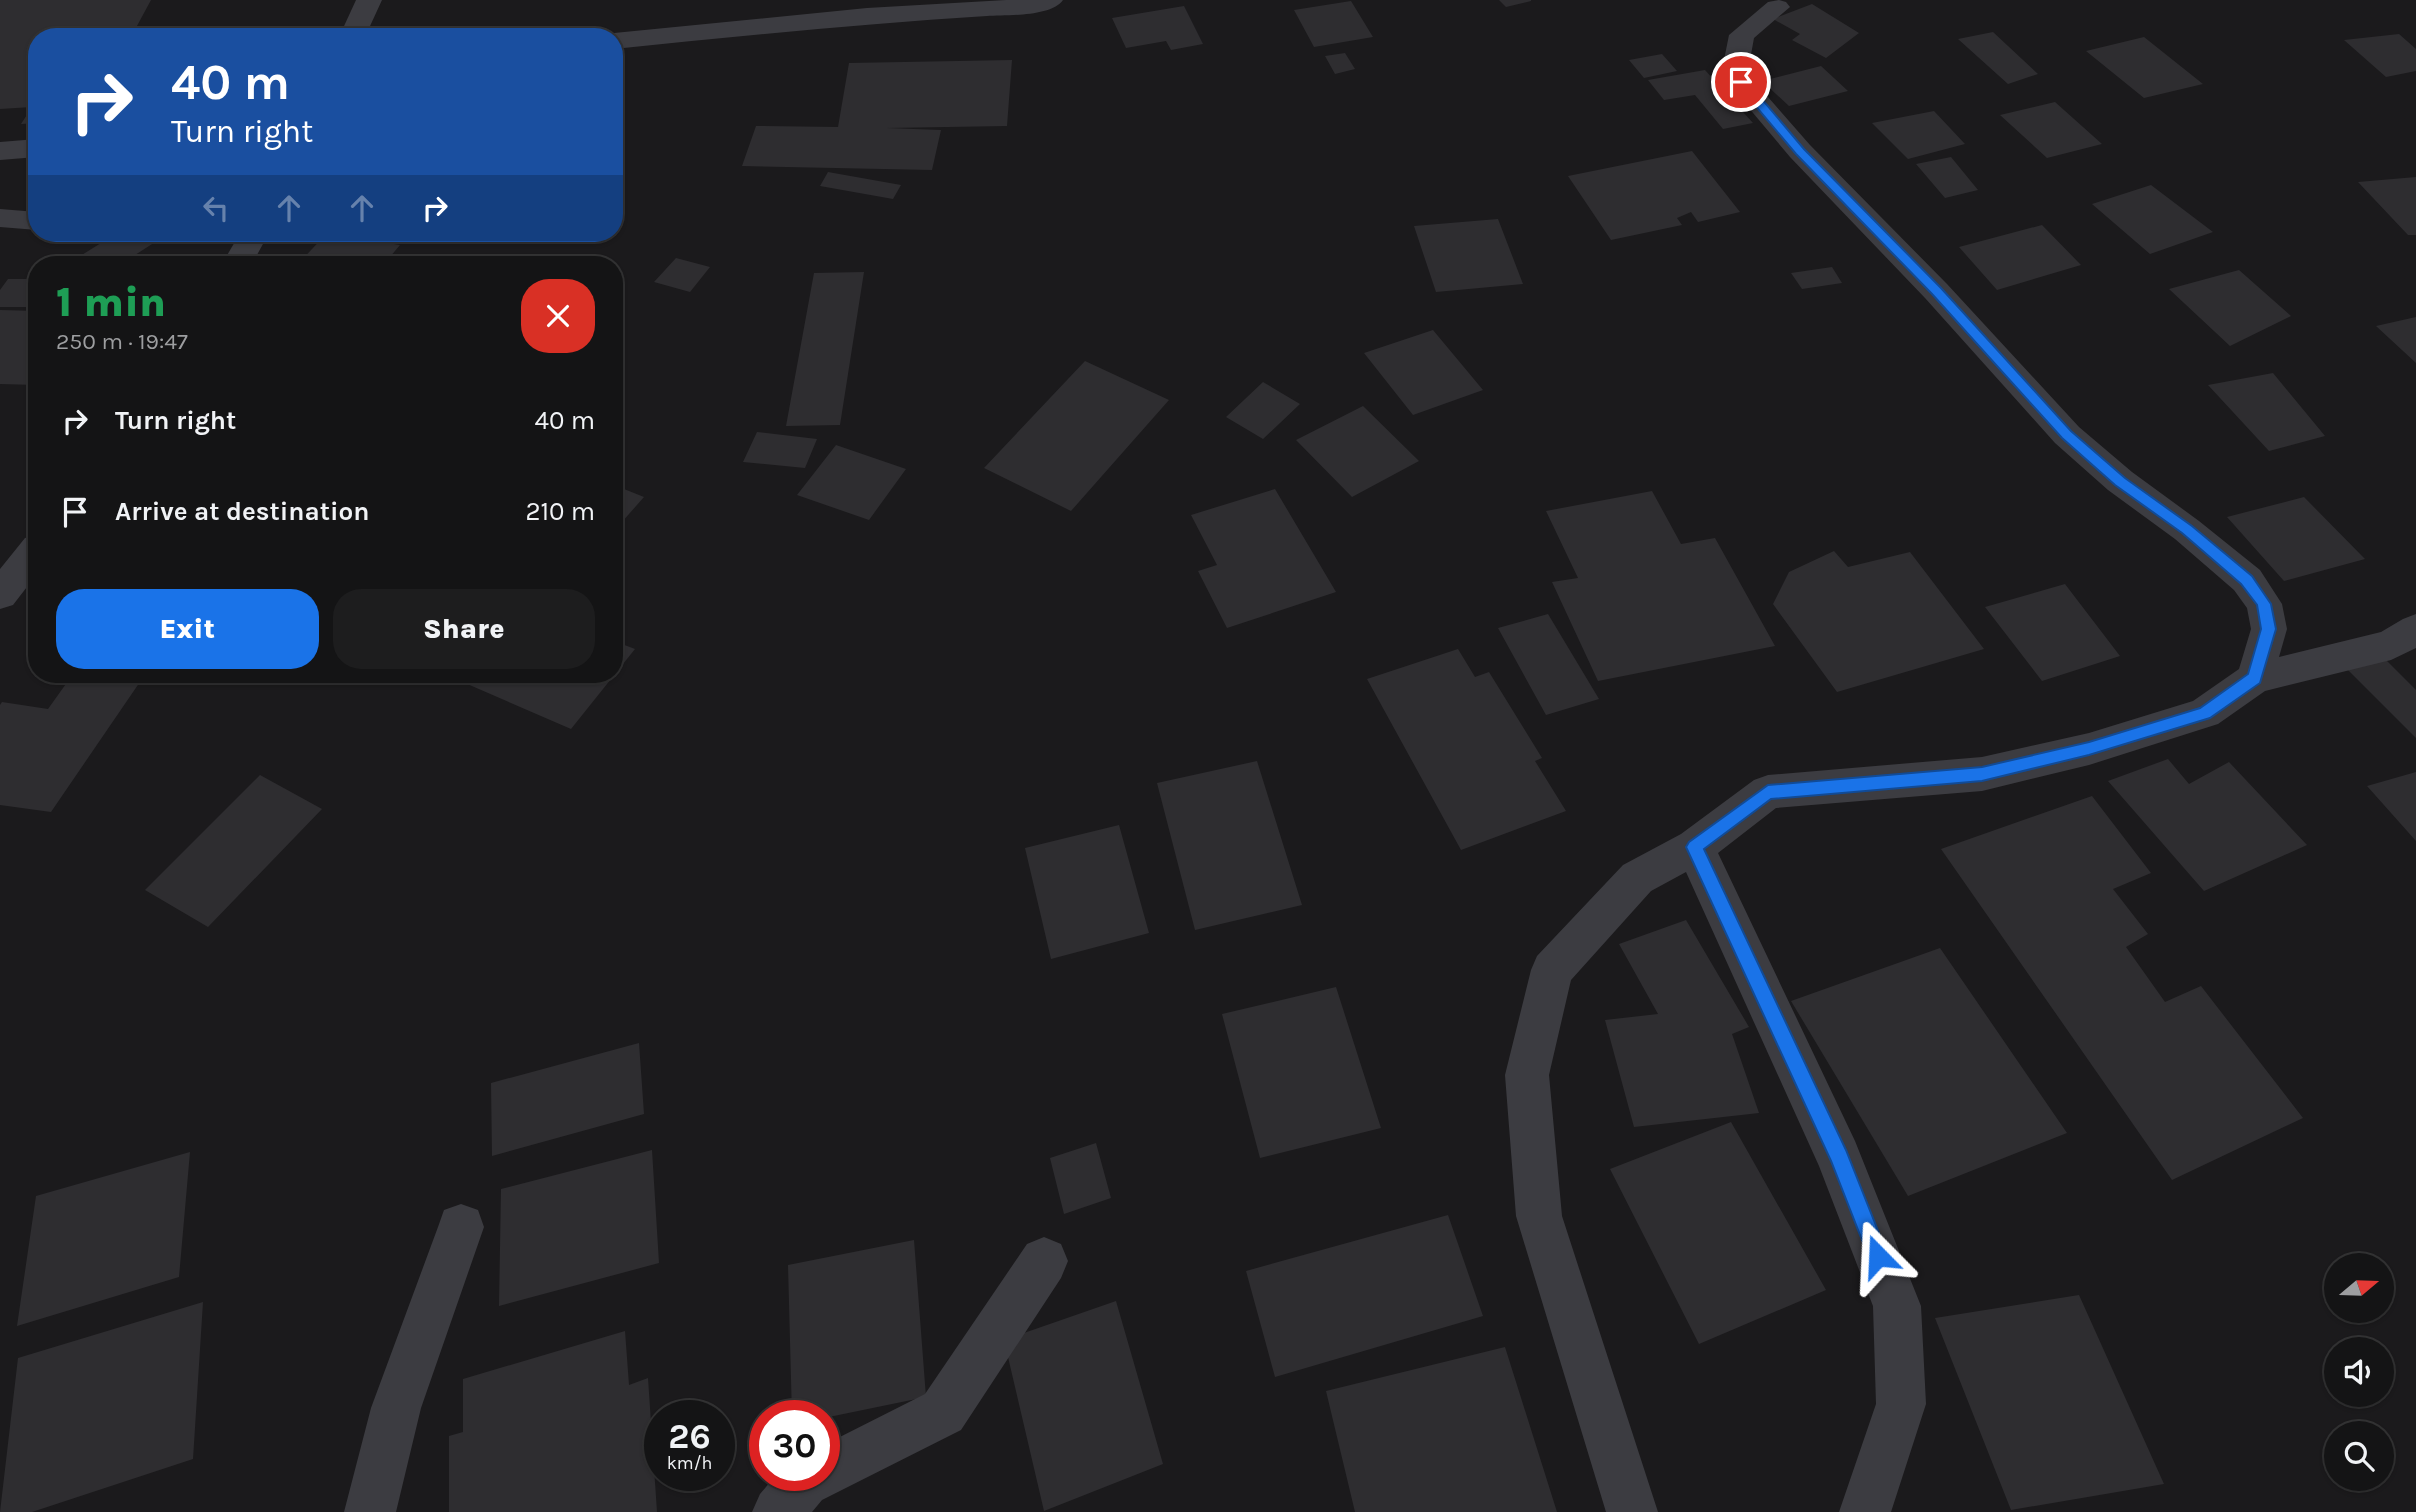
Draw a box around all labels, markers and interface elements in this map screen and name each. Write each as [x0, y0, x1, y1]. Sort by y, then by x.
pin [1711, 52, 1771, 112]
text: 40 m [171, 54, 290, 111]
icon: right [56, 56, 147, 147]
icon: arrive [1722, 63, 1760, 101]
text: Turn right [171, 113, 313, 150]
icon: left [197, 189, 235, 227]
icon: ahead [270, 189, 308, 227]
icon: ahead [343, 189, 381, 227]
icon: right [416, 189, 454, 227]
text: 1 min [56, 277, 166, 327]
button: close [521, 279, 595, 353]
text: 250 m · 19:47 [56, 328, 188, 355]
icon: right [56, 402, 94, 440]
text: Turn right [115, 405, 236, 436]
text: 40 m [535, 405, 595, 436]
icon: arrive [56, 493, 94, 531]
text: Arrive at destination [115, 496, 369, 527]
text: 210 m [525, 496, 595, 527]
button: Exit [56, 589, 319, 669]
button: Share [333, 589, 595, 669]
position arrow [1841, 1219, 1915, 1293]
north arrow [2324, 1253, 2394, 1323]
map controls [2324, 1253, 2394, 1491]
button: sound [2324, 1337, 2394, 1407]
speed limit sign: 30 [749, 1400, 840, 1491]
text: 26 [668, 1416, 711, 1457]
button: search [2324, 1421, 2394, 1491]
text: km/h [667, 1452, 712, 1474]

